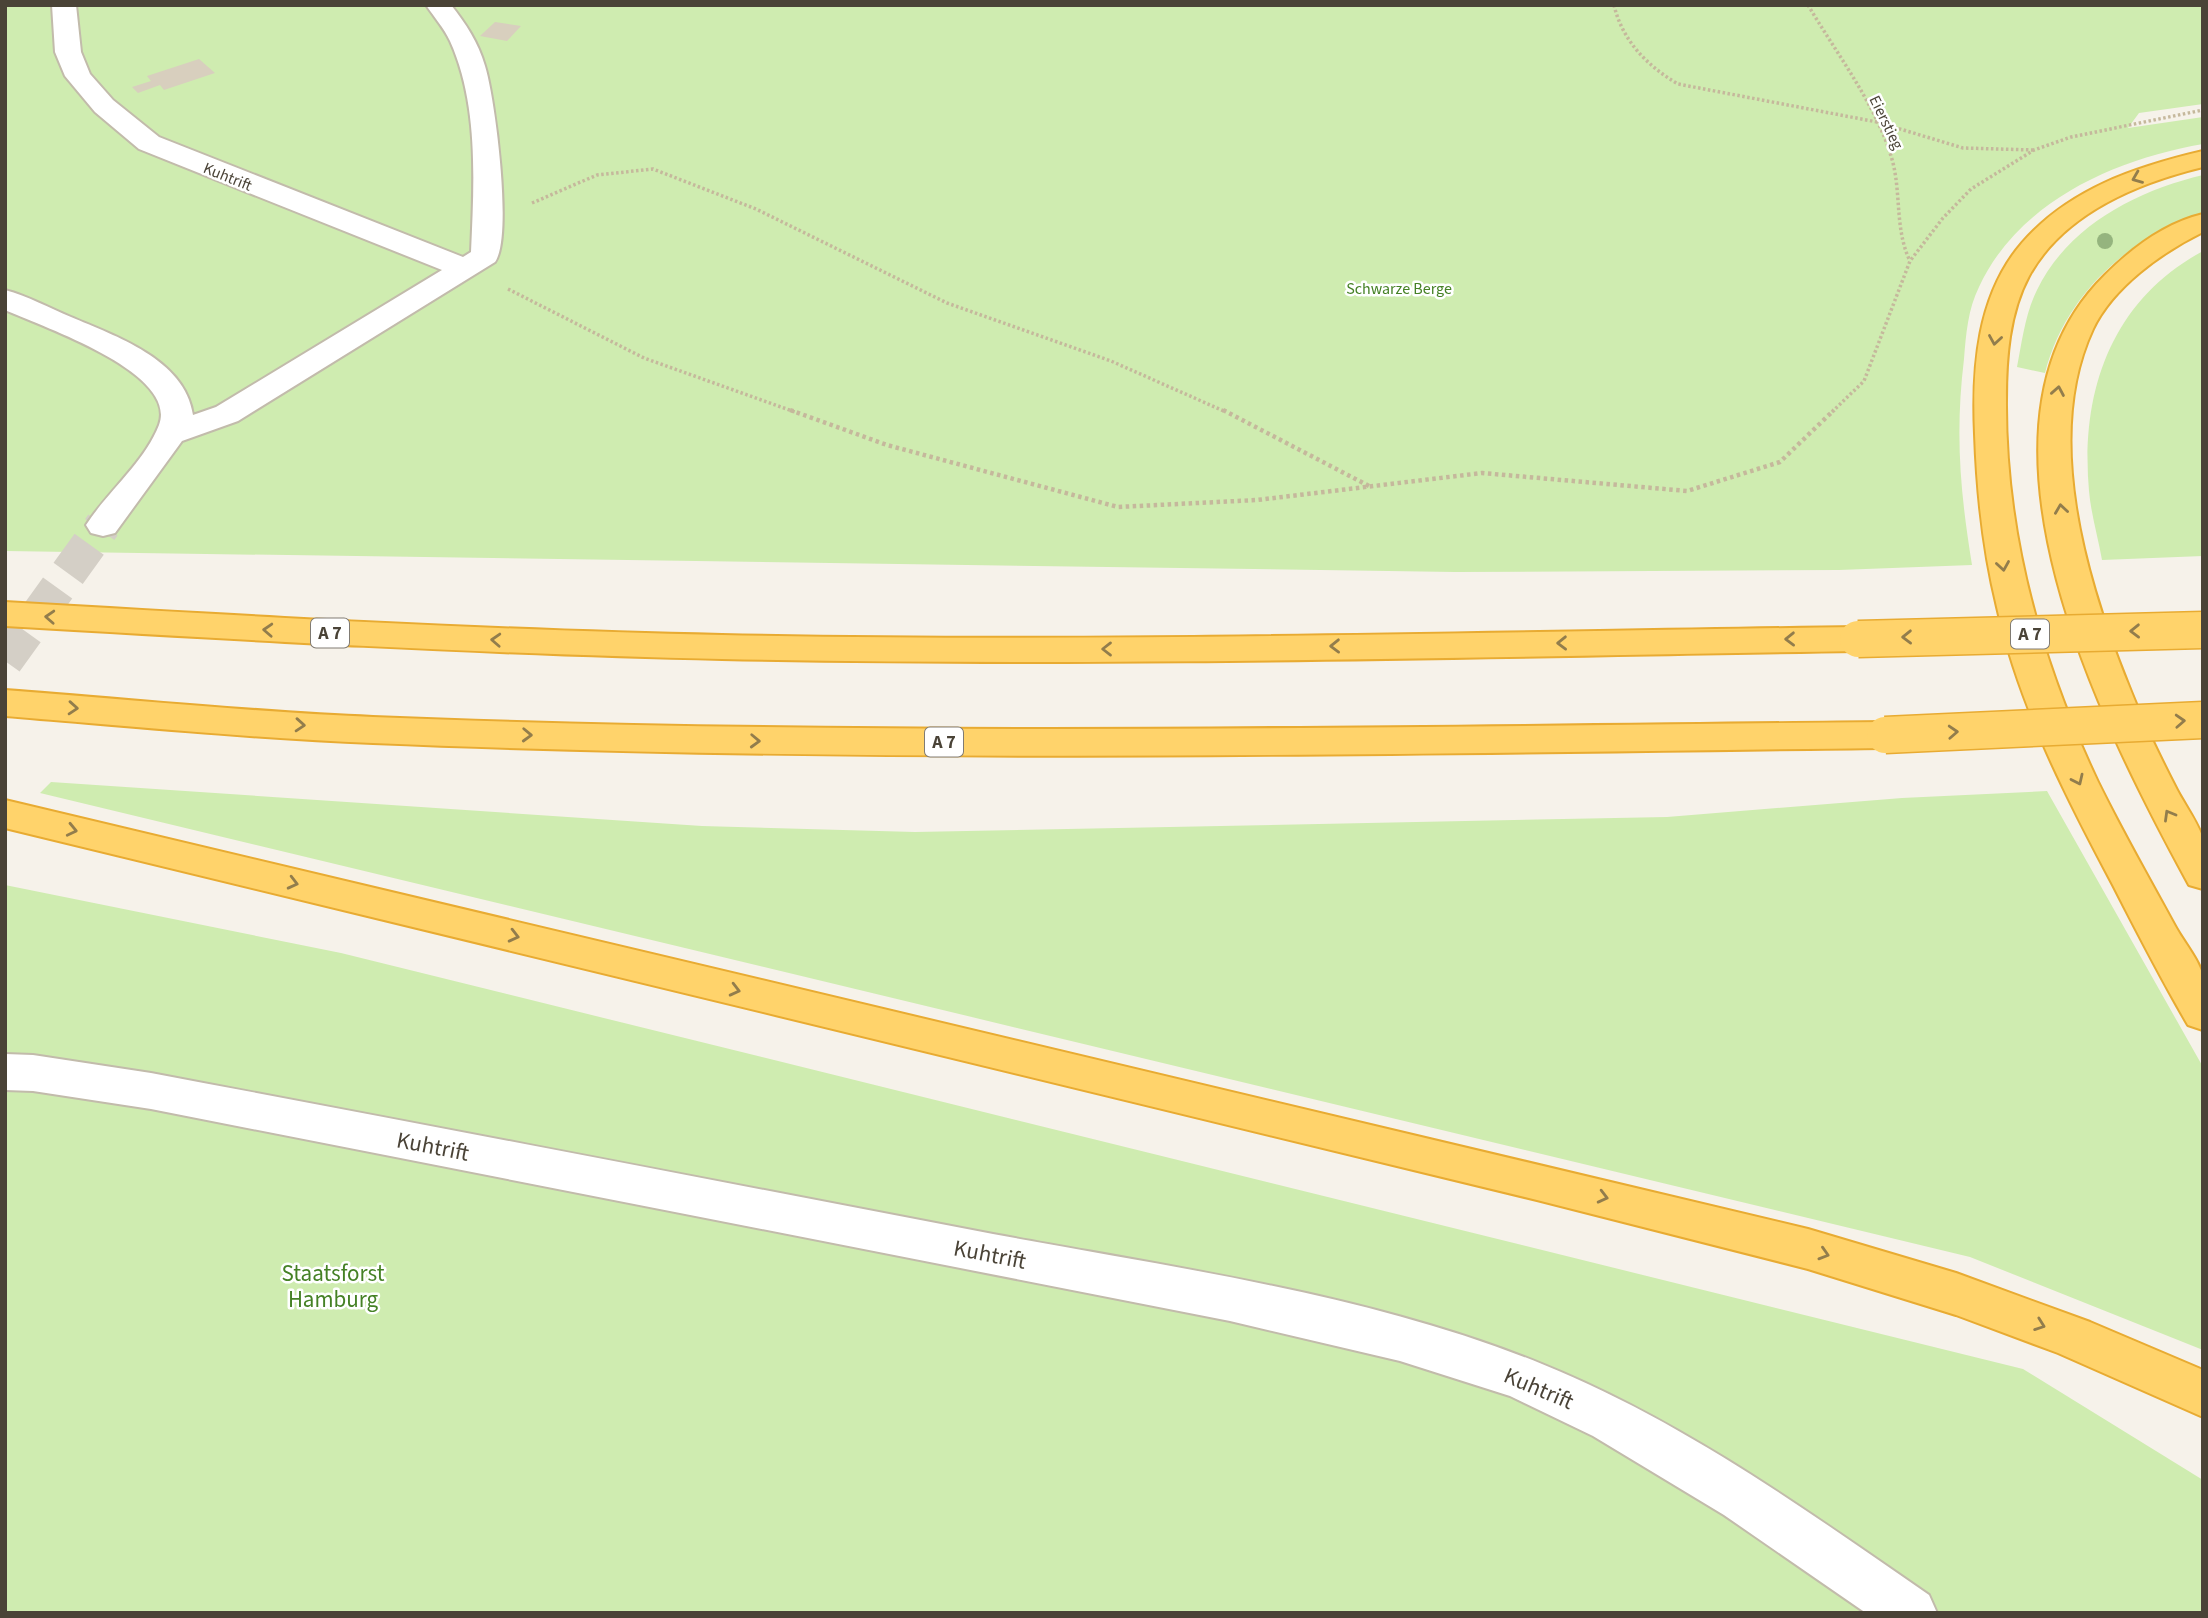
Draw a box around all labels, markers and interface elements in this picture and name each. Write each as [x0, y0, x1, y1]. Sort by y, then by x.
street label: Eierstieg [1864, 92, 1909, 153]
street label: Kuhtrift [200, 157, 256, 197]
one-way arrow [2132, 169, 2144, 183]
park label: Schwarze Berge [1346, 278, 1452, 300]
one-way arrow [1988, 334, 2003, 346]
one-way arrow [2050, 385, 2065, 397]
one-way arrow [2054, 504, 2069, 515]
one-way arrow [1995, 560, 2010, 572]
one-way arrow [45, 610, 56, 625]
road number: A 7 [311, 618, 349, 648]
road number: A 7 [2011, 620, 2049, 648]
one-way arrow [263, 622, 274, 637]
one-way arrow [2129, 624, 2140, 639]
one-way arrow [1901, 630, 1912, 645]
one-way arrow [1784, 632, 1795, 647]
one-way arrow [490, 633, 501, 648]
one-way arrow [1556, 635, 1567, 651]
one-way arrow [1329, 638, 1339, 654]
one-way arrow [1101, 641, 1112, 657]
one-way arrow [68, 700, 79, 715]
one-way arrow [2175, 714, 2186, 729]
one-way arrow [295, 717, 306, 732]
one-way arrow [1948, 725, 1959, 740]
one-way arrow [522, 727, 533, 742]
road number: A 7 [925, 728, 963, 756]
one-way arrow [750, 734, 761, 749]
one-way arrow [2070, 773, 2084, 785]
one-way arrow [2164, 810, 2177, 823]
one-way arrow [66, 822, 78, 836]
one-way arrow [287, 875, 299, 889]
one-way arrow [508, 928, 520, 943]
one-way arrow [729, 982, 741, 996]
street label: Kuhtrift [394, 1123, 472, 1170]
one-way arrow [1597, 1189, 1609, 1203]
street label: Kuhtrift [951, 1231, 1029, 1278]
one-way arrow [1818, 1245, 1830, 1260]
park label: Staatsforst Hamburg [282, 1257, 385, 1316]
one-way arrow [2033, 1316, 2045, 1330]
street label: Kuhtrift [1499, 1359, 1579, 1418]

